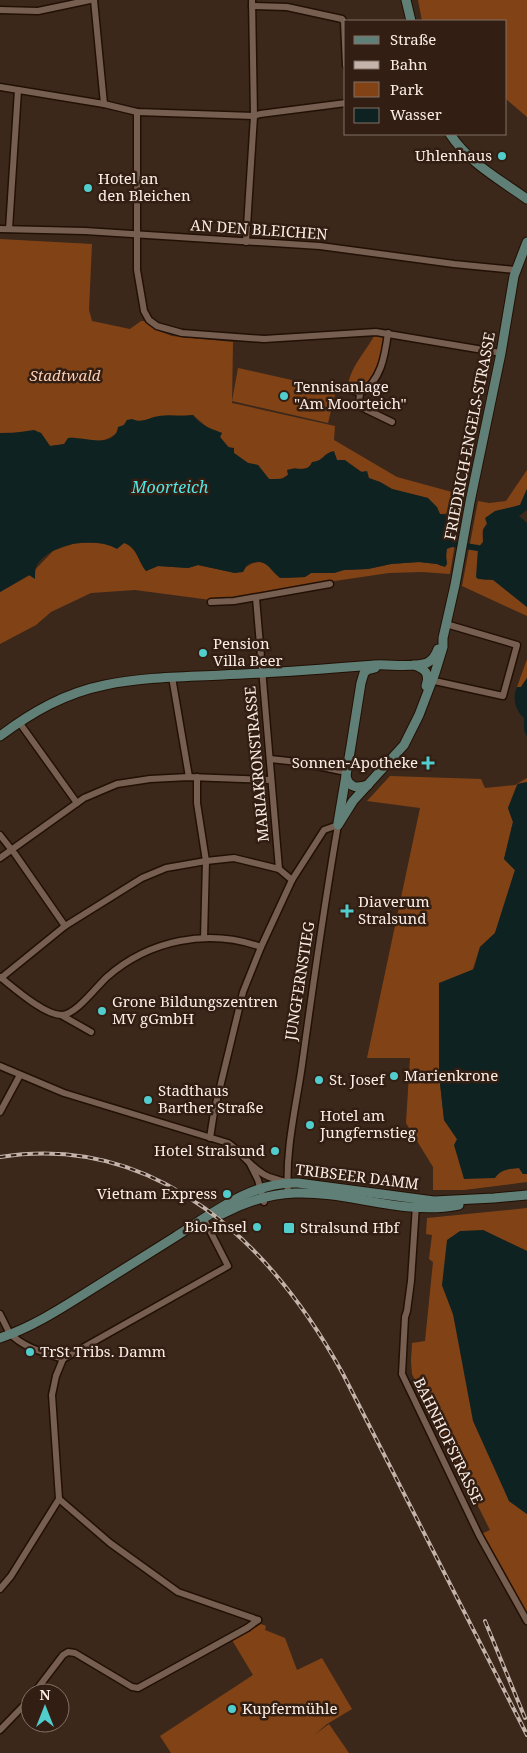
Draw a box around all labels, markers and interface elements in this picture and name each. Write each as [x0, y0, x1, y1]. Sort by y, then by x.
legend [344, 20, 507, 135]
text: Straße [390, 29, 436, 49]
text: Bahn [390, 54, 428, 74]
text: Park [390, 79, 424, 99]
text: Wasser [390, 104, 442, 124]
place label: Uhlenhaus [415, 145, 492, 165]
marker: Uhlenhaus [496, 150, 508, 162]
place label: Hotel an den Bleichen [98, 168, 191, 205]
marker: Hotel an den Bleichen [82, 182, 94, 194]
street label: AN DEN BLEICHEN [190, 214, 329, 244]
street label: FRIEDRICH-ENGELS-STRASSE [439, 330, 499, 542]
park label: Stadtwald [30, 365, 101, 385]
place label: Tennisanlage "Am Moorteich" [294, 376, 407, 413]
marker: Tennisanlage "Am Moorteich" [278, 390, 290, 402]
water label: Moorteich [131, 476, 209, 498]
place label: Pension Villa Beer [213, 633, 283, 670]
marker: Pension Villa Beer [197, 647, 209, 659]
street label: MARIAKRONSTRASSE [239, 685, 273, 843]
place label: Sonnen-Apotheke [292, 752, 418, 772]
marker: Sonnen-Apotheke [422, 757, 434, 769]
place label: Diaverum Stralsund [358, 891, 430, 928]
marker: Diaverum Stralsund [340, 904, 354, 918]
street label: JUNGFERNSTIEG [280, 920, 318, 1043]
place label: Grone Bildungszentren MV gGmbH [112, 991, 278, 1028]
marker: Grone Bildungszentren MV gGmbH [96, 1005, 108, 1017]
place label: Marienkrone [404, 1065, 498, 1085]
place label: St. Josef [329, 1069, 386, 1089]
marker: Marienkrone [388, 1070, 400, 1082]
marker: St. Josef [313, 1074, 325, 1086]
place label: Stadthaus Barther Straße [158, 1080, 264, 1117]
marker: Stadthaus Barther Straße [142, 1094, 154, 1106]
place label: Hotel am Jungfernstieg [319, 1105, 416, 1142]
marker: Hotel am Jungfernstieg [304, 1119, 316, 1131]
place label: Hotel Stralsund [154, 1140, 265, 1160]
marker: Hotel Stralsund [269, 1145, 281, 1157]
street label: TRIBSEER DAMM [294, 1159, 420, 1194]
place label: Vietnam Express [97, 1183, 217, 1203]
marker: Vietnam Express [221, 1188, 233, 1200]
place label: Bio-Insel [184, 1216, 247, 1236]
place label: Stralsund Hbf [300, 1217, 400, 1237]
marker: Bio-Insel [251, 1221, 263, 1233]
marker: Stralsund Hbf [282, 1221, 296, 1235]
place label: TrSt Tribs. Damm [40, 1341, 166, 1361]
marker: TrSt Tribs. Damm [24, 1346, 36, 1358]
street label: BAHNHOFSTRASSE [410, 1374, 488, 1507]
north arrow [20, 1683, 70, 1733]
text: N [39, 1685, 51, 1704]
place label: Kupfermühle [242, 1698, 337, 1718]
marker: Kupfermühle [226, 1703, 238, 1715]

